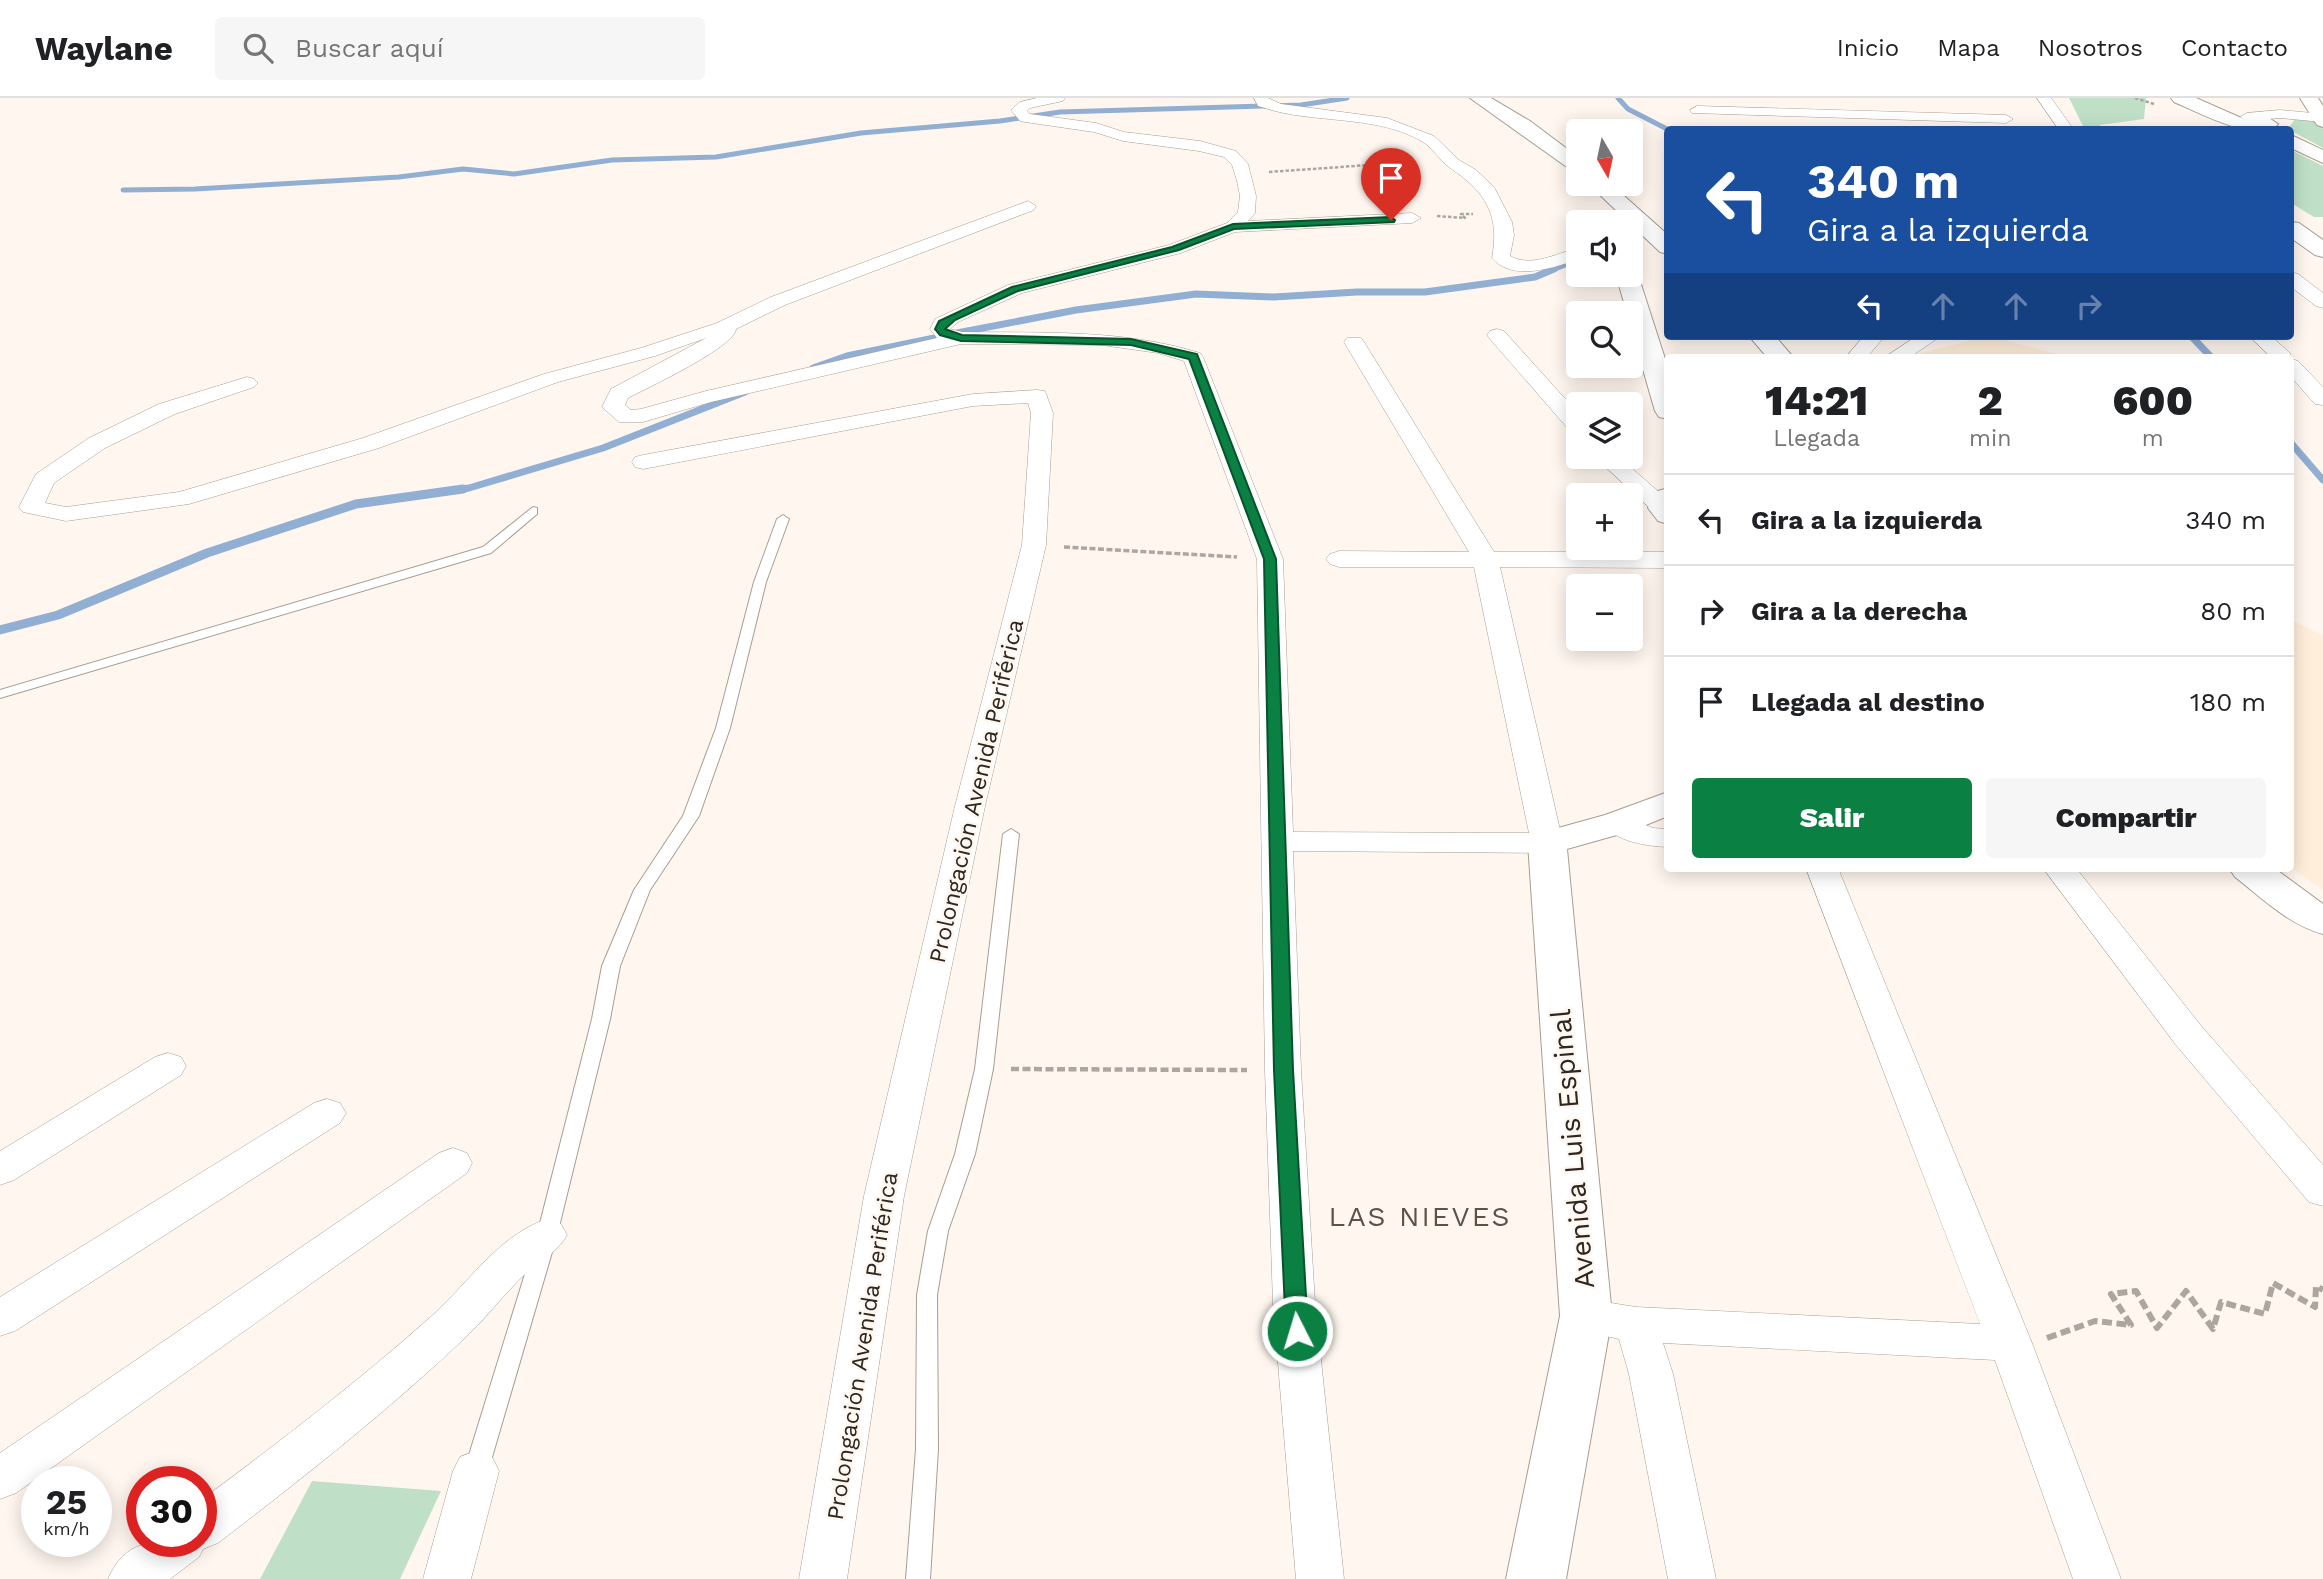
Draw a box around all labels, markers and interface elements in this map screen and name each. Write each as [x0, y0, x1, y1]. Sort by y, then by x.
search box [215, 17, 705, 80]
text: Waylane [35, 29, 173, 68]
icon: search [239, 29, 277, 67]
text: Buscar aquí [295, 33, 444, 63]
text: Inicio [1837, 34, 1899, 62]
text: Mapa [1937, 34, 2000, 62]
text: Nosotros [2038, 34, 2143, 62]
text: Contacto [2181, 34, 2288, 62]
north arrow [1566, 119, 1643, 196]
map controls [1566, 119, 1643, 651]
pin [1361, 148, 1421, 220]
text: 340 m [1807, 152, 1959, 210]
icon: left [1692, 154, 1783, 245]
icon: arrive [1372, 159, 1410, 197]
button: sound [1566, 210, 1643, 287]
text: Gira a la izquierda [1807, 211, 2089, 249]
icon: left [1851, 287, 1889, 325]
icon: ahead [1924, 287, 1962, 325]
icon: ahead [1997, 287, 2035, 325]
icon: right [2070, 287, 2108, 325]
button: search [1566, 301, 1643, 378]
text: 14:21 [1765, 376, 1868, 425]
text: 2 [1978, 376, 2003, 425]
text: 600 [2112, 376, 2193, 425]
button: layers [1566, 392, 1643, 469]
text: Llegada [1773, 425, 1860, 452]
text: min [1969, 425, 2011, 452]
text: m [2142, 425, 2164, 452]
button: + [1566, 483, 1643, 560]
icon: left [1692, 501, 1730, 539]
text: Gira a la izquierda [1751, 505, 1982, 535]
text: 340 m [2185, 505, 2266, 535]
button: − [1566, 574, 1643, 651]
icon: right [1692, 592, 1730, 630]
text: Gira a la derecha [1751, 596, 1967, 626]
text: 80 m [2200, 596, 2266, 626]
street label: Prolongación Avenida Periférica [924, 617, 1029, 966]
icon: arrive [1692, 683, 1730, 721]
text: Llegada al destino [1751, 687, 1985, 717]
text: 180 m [2190, 687, 2266, 717]
button: Salir [1692, 778, 1972, 858]
button: Compartir [1986, 778, 2266, 858]
street label: Avenida Luis Espinal [1544, 1008, 1601, 1290]
street label: Prolongación Avenida Periférica [822, 1170, 903, 1522]
district label: LAS NIEVES [1328, 1200, 1512, 1233]
position arrow [1260, 1294, 1334, 1368]
speed limit sign: 30 [126, 1466, 217, 1557]
text: 25 [46, 1481, 87, 1523]
text: km/h [43, 1518, 90, 1539]

